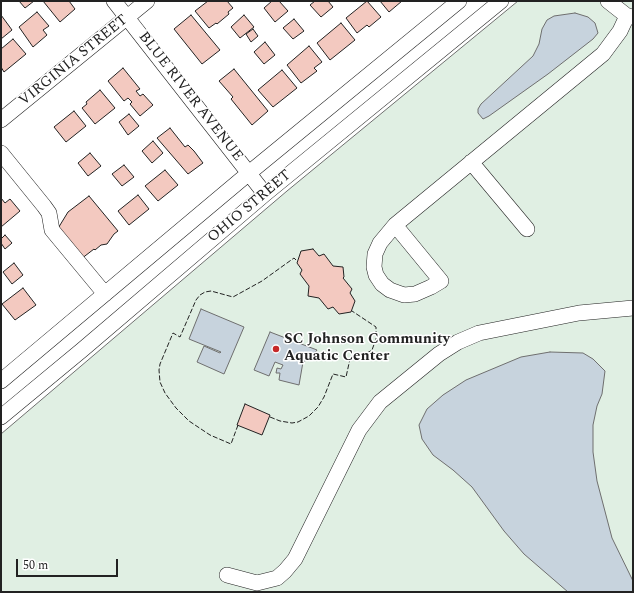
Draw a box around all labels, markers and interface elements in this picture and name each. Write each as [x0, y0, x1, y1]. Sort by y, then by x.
street label: VIRGINIA STREET [16, 12, 132, 110]
street label: BLUE RIVER AVENUE [134, 29, 246, 165]
street label: OHIO STREET [205, 167, 295, 247]
place label: SC Johnson Community Aquatic Center [284, 331, 450, 366]
marker: SC Johnson Community Aquatic Center [271, 344, 281, 354]
scale bar [18, 551, 120, 577]
text: 50 m [23, 556, 48, 575]

